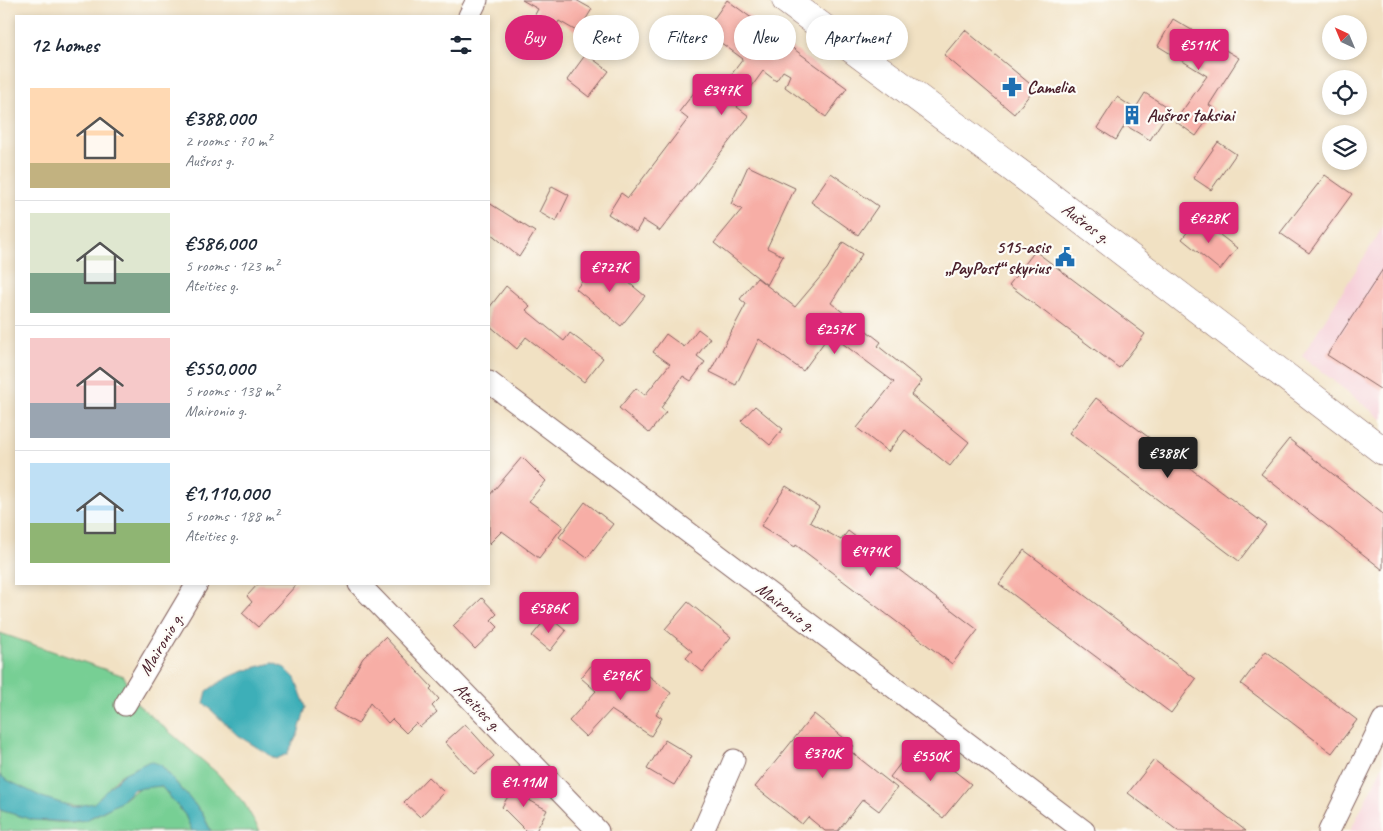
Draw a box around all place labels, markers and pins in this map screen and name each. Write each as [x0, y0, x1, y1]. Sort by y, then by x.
pin: €511K [1164, 28, 1234, 71]
pin: €347K [687, 74, 757, 116]
pharmacy icon: Camelia [1001, 76, 1023, 98]
place label: Camelia [1027, 76, 1077, 98]
building icon: Aušros taksiai [1121, 104, 1143, 126]
place label: Aušros taksiai [1147, 104, 1236, 126]
pin: €628K [1174, 202, 1244, 244]
place label: 515-asis „PayPost“ skyrius [945, 236, 1052, 279]
public building icon: 515-asis „PayPost“ skyrius [1054, 246, 1076, 268]
pin: €727K [575, 250, 645, 293]
pin: €257K [800, 312, 870, 355]
pin: €388K [1133, 436, 1203, 479]
pin: €474K [836, 534, 906, 577]
pin: €586K [514, 592, 584, 634]
pin: €296K [586, 658, 656, 701]
pin: €370K [788, 736, 858, 779]
pin: €550K [896, 740, 966, 782]
pin: €1.11M [483, 766, 565, 808]

